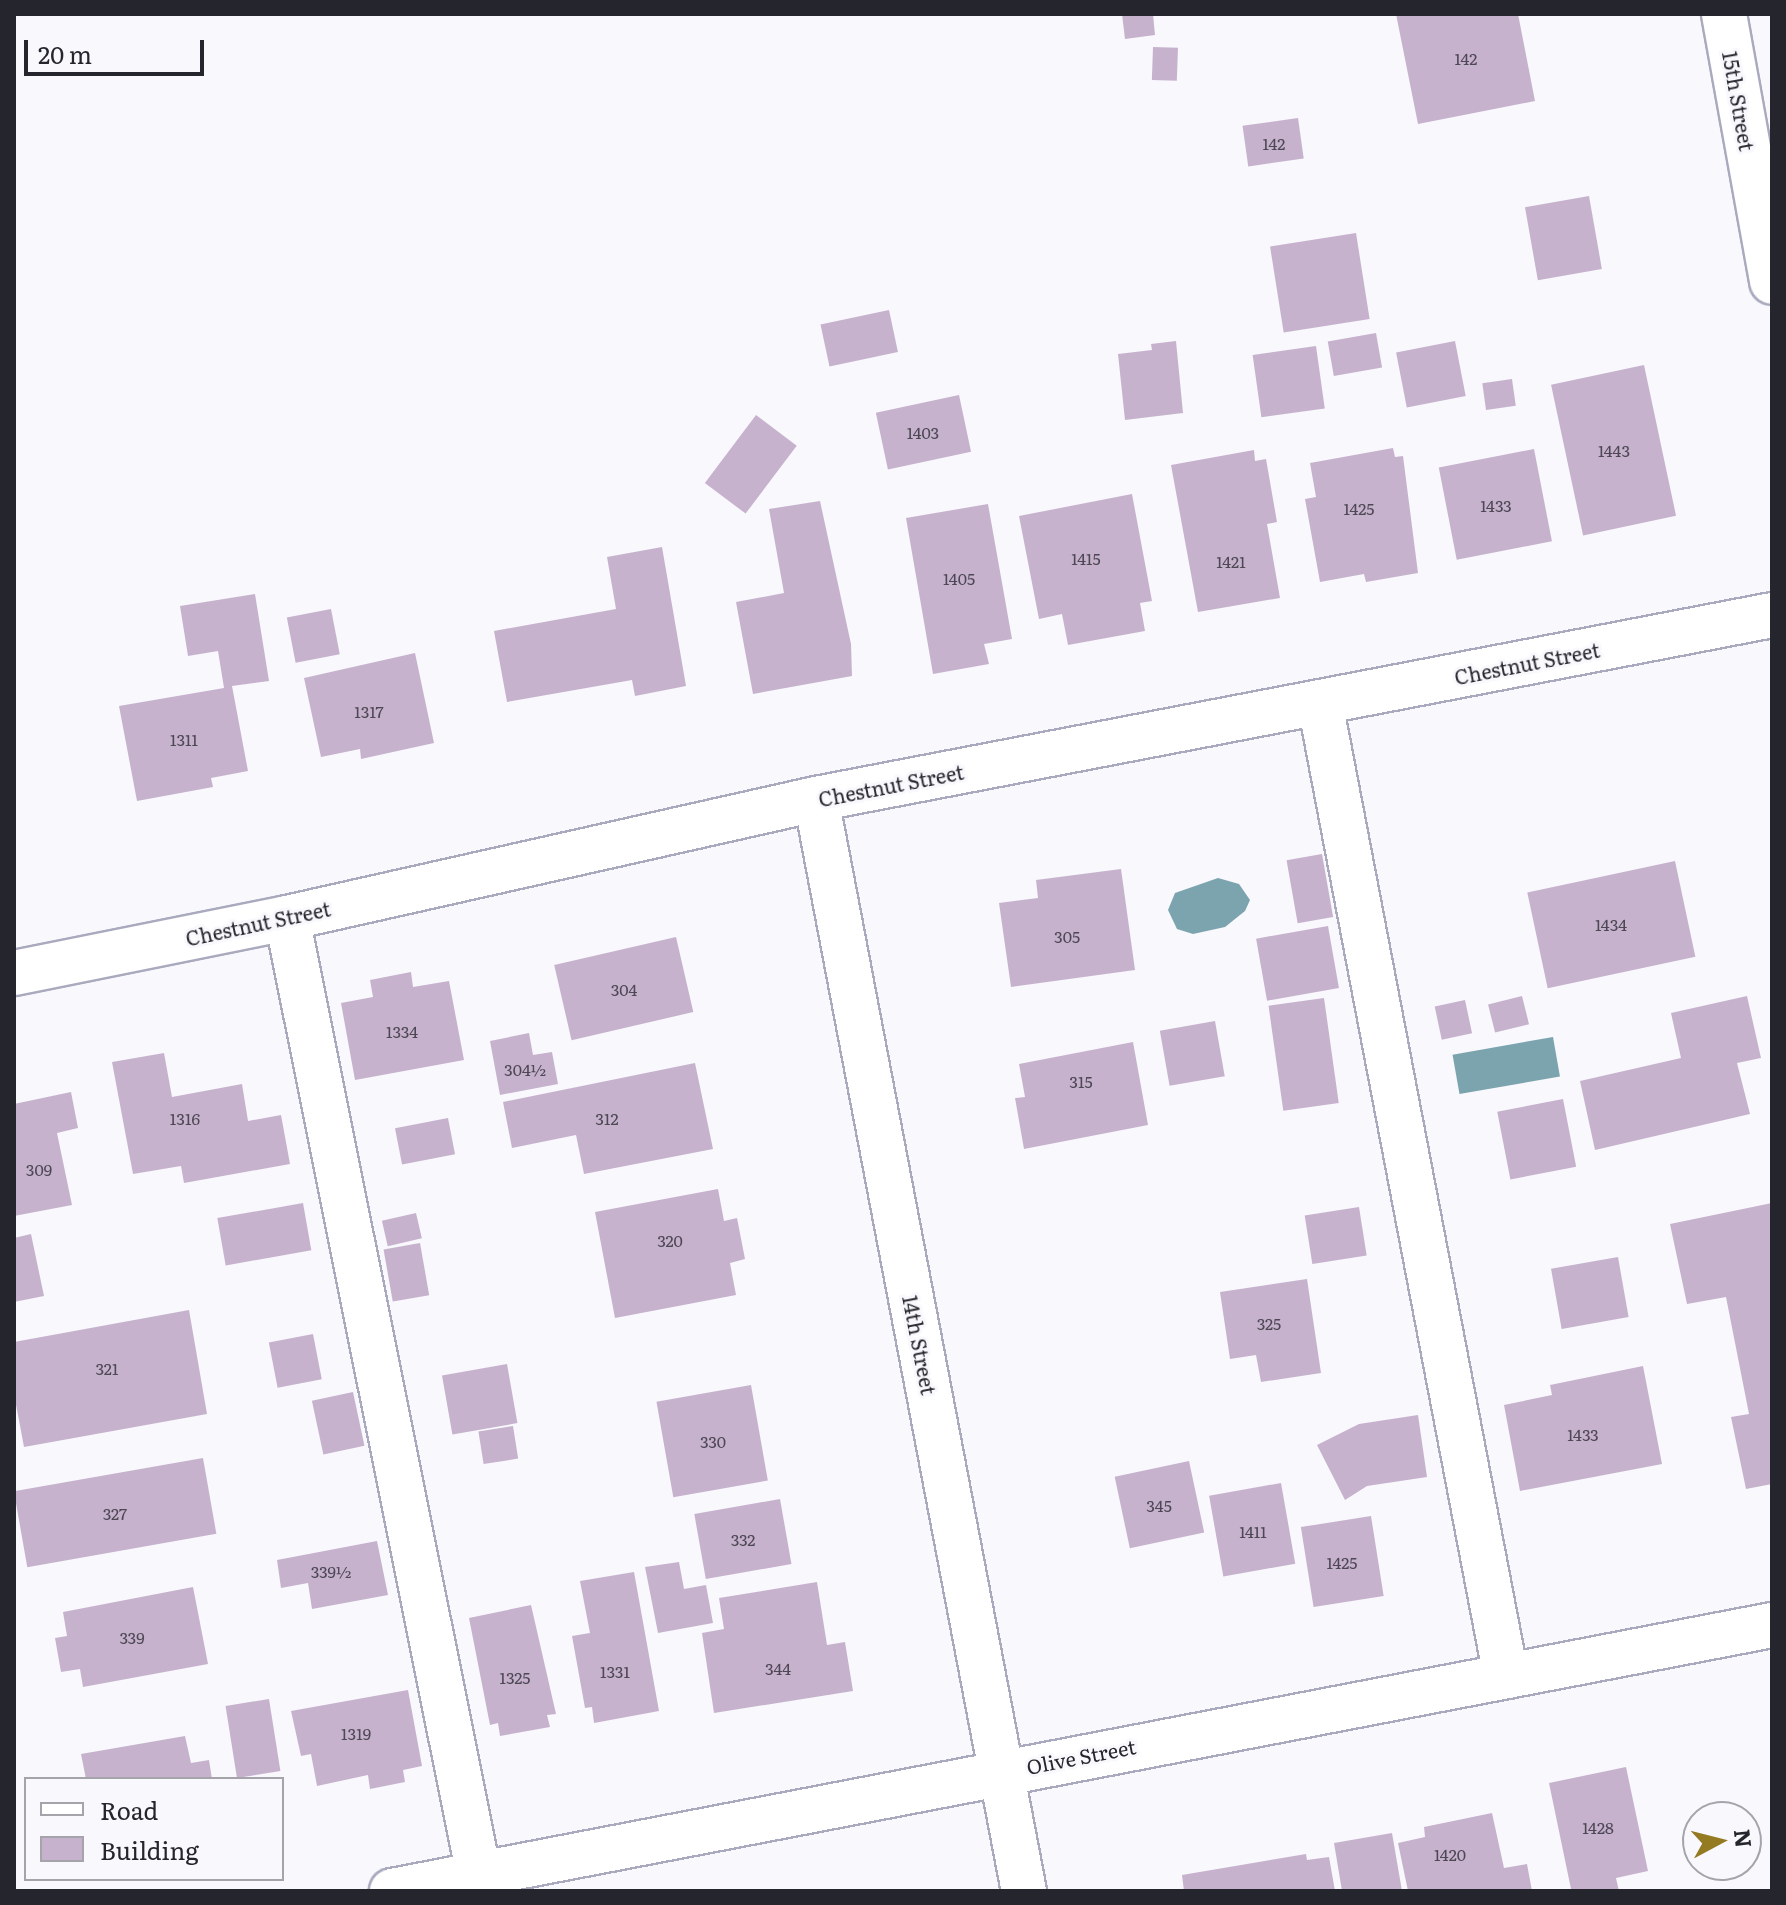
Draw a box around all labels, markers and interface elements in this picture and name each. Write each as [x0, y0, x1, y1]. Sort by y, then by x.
scale bar [28, 24, 208, 74]
text: 20 m [38, 36, 92, 71]
house number: 142 [1455, 48, 1477, 68]
street label: 15th Street [1718, 49, 1760, 153]
house number: 142 [1263, 133, 1285, 153]
house number: 1403 [907, 422, 939, 442]
house number: 1443 [1598, 440, 1630, 460]
house number: 1433 [1480, 495, 1512, 515]
house number: 1425 [1344, 498, 1374, 518]
house number: 1415 [1071, 548, 1101, 568]
house number: 1421 [1216, 551, 1246, 571]
house number: 1405 [943, 568, 975, 588]
street label: Chestnut Street [1452, 637, 1602, 689]
house number: 1317 [354, 701, 384, 721]
house number: 1311 [170, 729, 198, 749]
street label: Chestnut Street [816, 759, 966, 811]
street label: Chestnut Street [183, 896, 333, 950]
house number: 1434 [1595, 914, 1627, 934]
house number: 305 [1054, 926, 1080, 946]
house number: 304 [611, 979, 637, 999]
house number: 1334 [386, 1021, 418, 1041]
house number: 304½ [504, 1059, 546, 1079]
house number: 315 [1069, 1071, 1093, 1091]
house number: 1316 [170, 1108, 200, 1128]
house number: 312 [595, 1108, 619, 1128]
house number: 309 [26, 1159, 52, 1179]
house number: 320 [657, 1230, 683, 1250]
street label: 14th Street [899, 1293, 941, 1397]
house number: 325 [1257, 1313, 1281, 1333]
house number: 321 [96, 1358, 118, 1378]
house number: 1433 [1567, 1424, 1599, 1444]
house number: 330 [700, 1431, 726, 1451]
house number: 345 [1146, 1495, 1172, 1515]
house number: 327 [103, 1503, 127, 1523]
house number: 1411 [1239, 1521, 1267, 1541]
house number: 332 [731, 1529, 755, 1549]
house number: 1425 [1327, 1552, 1357, 1572]
house number: 339½ [311, 1561, 351, 1581]
house number: 339 [119, 1627, 145, 1647]
house number: 344 [765, 1658, 791, 1678]
house number: 1331 [600, 1661, 630, 1681]
house number: 1325 [500, 1667, 530, 1687]
house number: 1319 [341, 1723, 371, 1743]
street label: Olive Street [1024, 1734, 1138, 1778]
legend [24, 1777, 284, 1881]
text: Road [100, 1792, 158, 1827]
north arrow [1682, 1801, 1762, 1881]
house number: 1428 [1582, 1817, 1614, 1837]
text: N [1727, 1827, 1762, 1849]
text: Building [100, 1832, 199, 1867]
house number: 1420 [1434, 1844, 1466, 1864]

